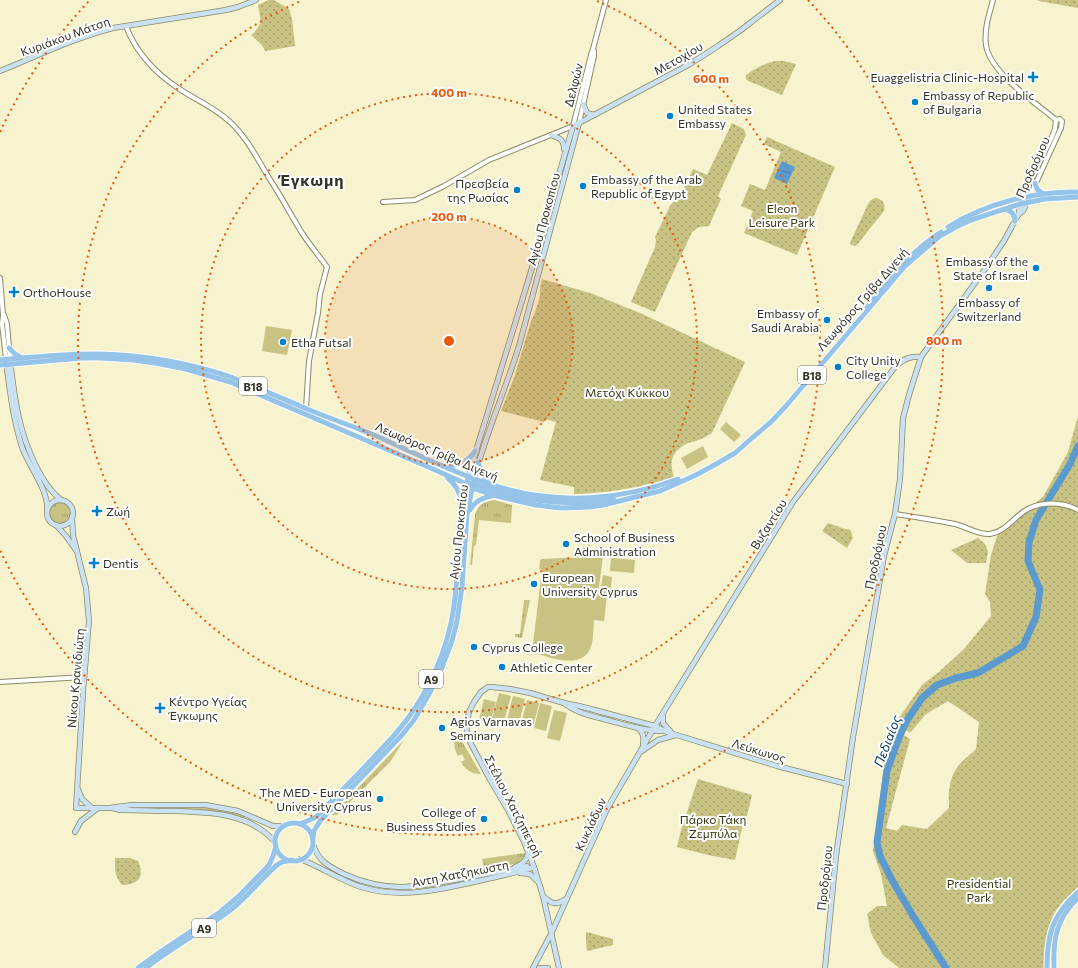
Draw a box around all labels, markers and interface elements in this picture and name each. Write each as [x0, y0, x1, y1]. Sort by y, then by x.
street label: Κυριάκου Μάτση [18, 13, 112, 59]
street label: Μετοχίου [651, 38, 705, 78]
street label: Δελφών [561, 62, 585, 108]
place label: Euaggelistria Clinic-Hospital [871, 70, 1024, 84]
text: 600 m [693, 71, 729, 85]
marker: Euaggelistria Clinic-Hospital [1027, 71, 1039, 83]
text: 400 m [431, 85, 467, 99]
place label: Embassy of Republic of Bulgaria [923, 88, 1034, 116]
marker: Embassy of Republic of Bulgaria [910, 97, 920, 107]
place label: United States Embassy [678, 102, 752, 130]
marker: United States Embassy [665, 111, 675, 121]
street label: Προδρόμου [1012, 134, 1052, 200]
district label: Έγκωμη [278, 170, 345, 189]
street label: Αγίου Προκοπίου [524, 171, 562, 267]
place label: Embassy of the Arab Republic of Egypt [591, 172, 702, 200]
place label: Πρεσβεία της Ρωσίας [447, 176, 509, 204]
marker: Embassy of the Arab Republic of Egypt [578, 181, 588, 191]
marker: Πρεσβεία της Ρωσίας [512, 185, 522, 195]
park label: Eleon Leisure Park [749, 201, 816, 229]
text: 200 m [431, 209, 467, 223]
street label: Λεωφόρος Γρίβα Διγενή [813, 245, 911, 353]
place label: Embassy of the State of Israel [945, 254, 1028, 282]
marker: Embassy of the State of Israel [1031, 263, 1041, 273]
marker: Embassy of Switzerland [984, 283, 994, 293]
place label: OrthoHouse [23, 285, 91, 299]
marker: OrthoHouse [8, 286, 20, 298]
place label: Embassy of Switzerland [957, 295, 1021, 323]
place label: Embassy of Saudi Arabia [751, 306, 819, 334]
marker: Embassy of Saudi Arabia [822, 315, 832, 325]
text: 800 m [926, 333, 962, 347]
centre of rings [442, 334, 456, 348]
place label: Etha Futsal [291, 335, 352, 349]
marker: Etha Futsal [278, 337, 288, 347]
place label: City Unity College [846, 353, 901, 381]
marker: City Unity College [833, 362, 843, 372]
road number: B18 [798, 366, 826, 384]
road number: B18 [239, 377, 267, 395]
park label: Μετόχι Κύκκου [585, 385, 669, 399]
street label: Λεωφόρος Γρίβα Διγενή [374, 419, 500, 483]
street label: Αγίου Προκοπίου [446, 484, 470, 580]
street label: Βυζαντίου [747, 496, 789, 552]
place label: Ζωή [106, 504, 130, 518]
marker: Ζωή [91, 505, 103, 517]
street label: Προδρόμου [861, 523, 889, 590]
place label: School of Business Administration [574, 530, 675, 558]
marker: School of Business Administration [561, 539, 571, 549]
place label: Dentis [103, 556, 139, 570]
marker: Dentis [88, 557, 100, 569]
place label: European University Cyprus [542, 570, 638, 598]
marker: European University Cyprus [529, 579, 539, 589]
street label: Νίκου Κρανιδιώτη [64, 628, 86, 728]
place label: Cyprus College [482, 640, 563, 654]
marker: Cyprus College [469, 642, 479, 652]
place label: Athletic Center [510, 660, 593, 674]
marker: Athletic Center [497, 662, 507, 672]
road number: A9 [419, 670, 443, 688]
place label: Κέντρο Υγείας Έγκωμης [168, 694, 247, 722]
marker: Κέντρο Υγείας Έγκωμης [154, 702, 166, 714]
water label: Πεδιαίος [870, 712, 904, 769]
place label: Agios Varnavas Seminary [450, 714, 532, 742]
marker: Agios Varnavas Seminary [437, 723, 447, 733]
street label: Λεύκωνος [730, 735, 788, 765]
street label: Στέλιου Χατζηπετρή [482, 753, 546, 859]
place label: The MED - European University Cyprus [260, 785, 372, 813]
marker: The MED - European University Cyprus [375, 794, 385, 804]
street label: Κυκλάδων [572, 795, 608, 853]
place label: College of Business Studies [386, 805, 476, 833]
park label: Πάρκο Τάκη Ζεμπύλα [680, 812, 746, 840]
marker: College of Business Studies [479, 814, 489, 824]
street label: Προδρόμου [814, 844, 834, 911]
street label: Αντη Χατζηκωστη [410, 857, 510, 889]
park label: Presidential Park [947, 876, 1011, 904]
road number: A9 [192, 919, 216, 937]

